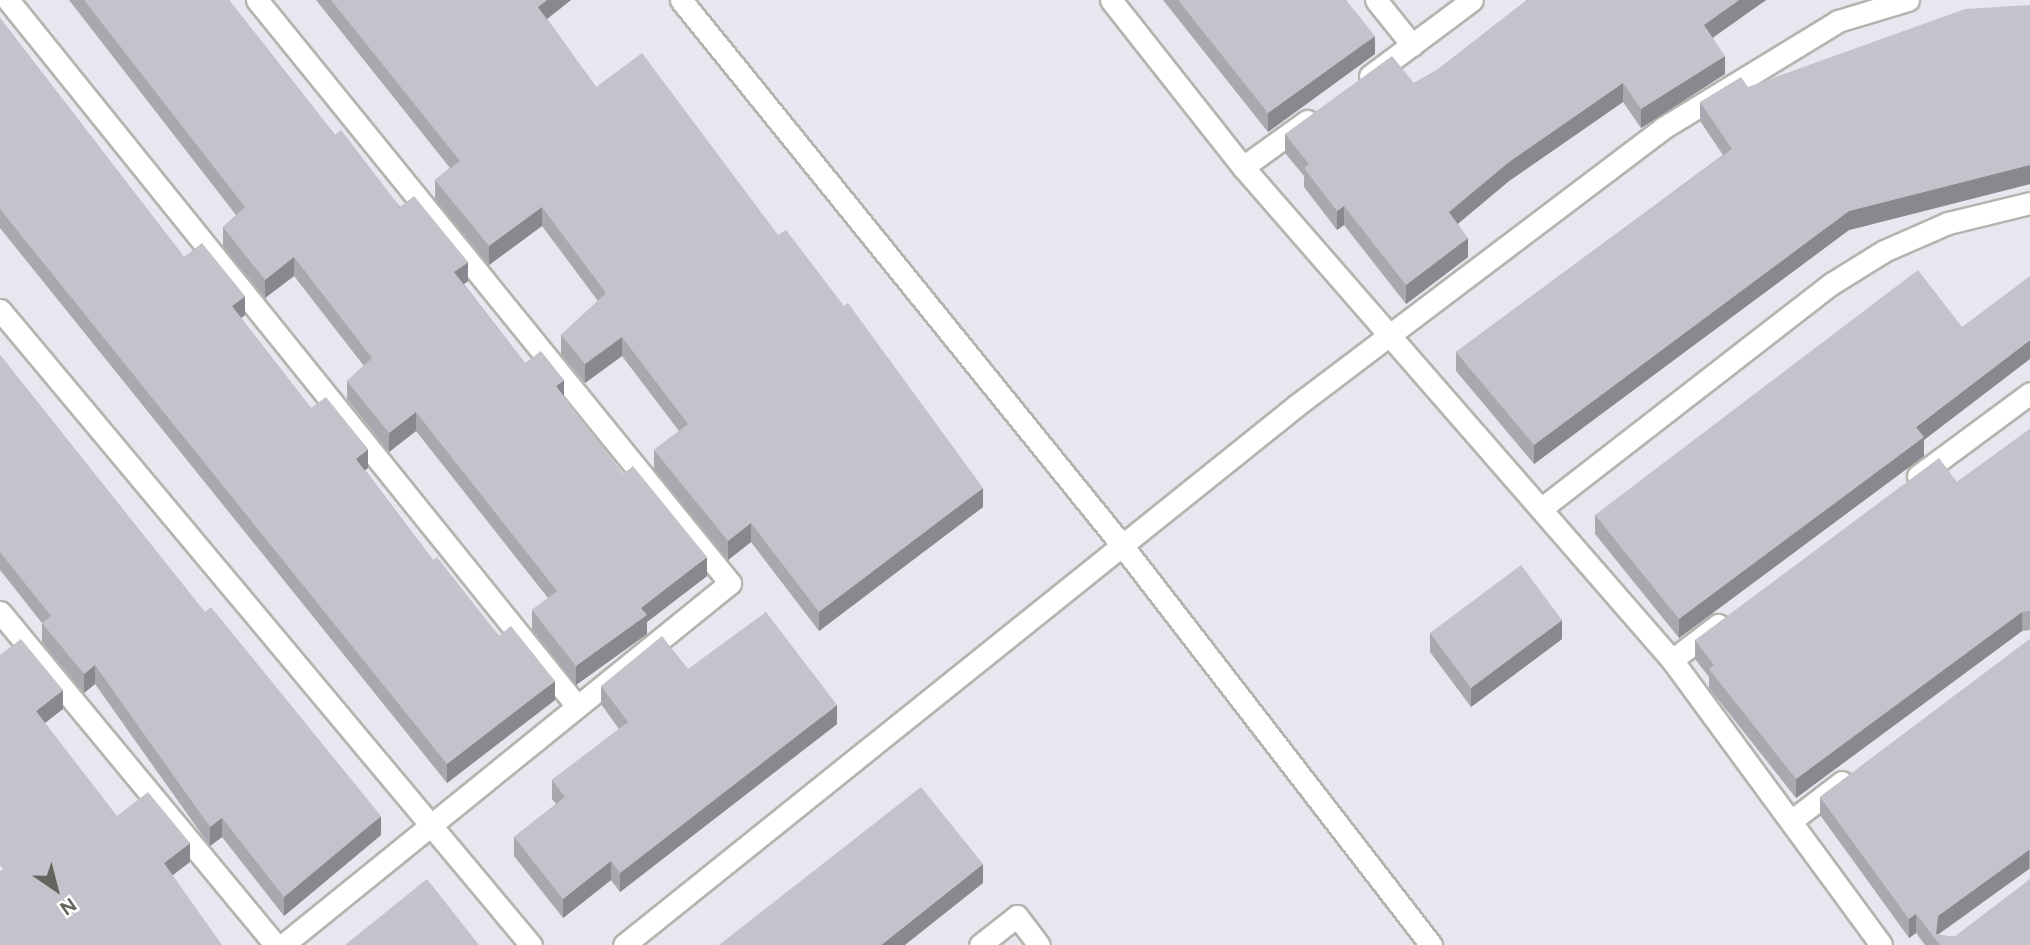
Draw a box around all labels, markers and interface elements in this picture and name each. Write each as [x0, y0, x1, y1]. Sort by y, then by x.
north arrow [21, 854, 91, 924]
text: N [56, 893, 81, 920]

